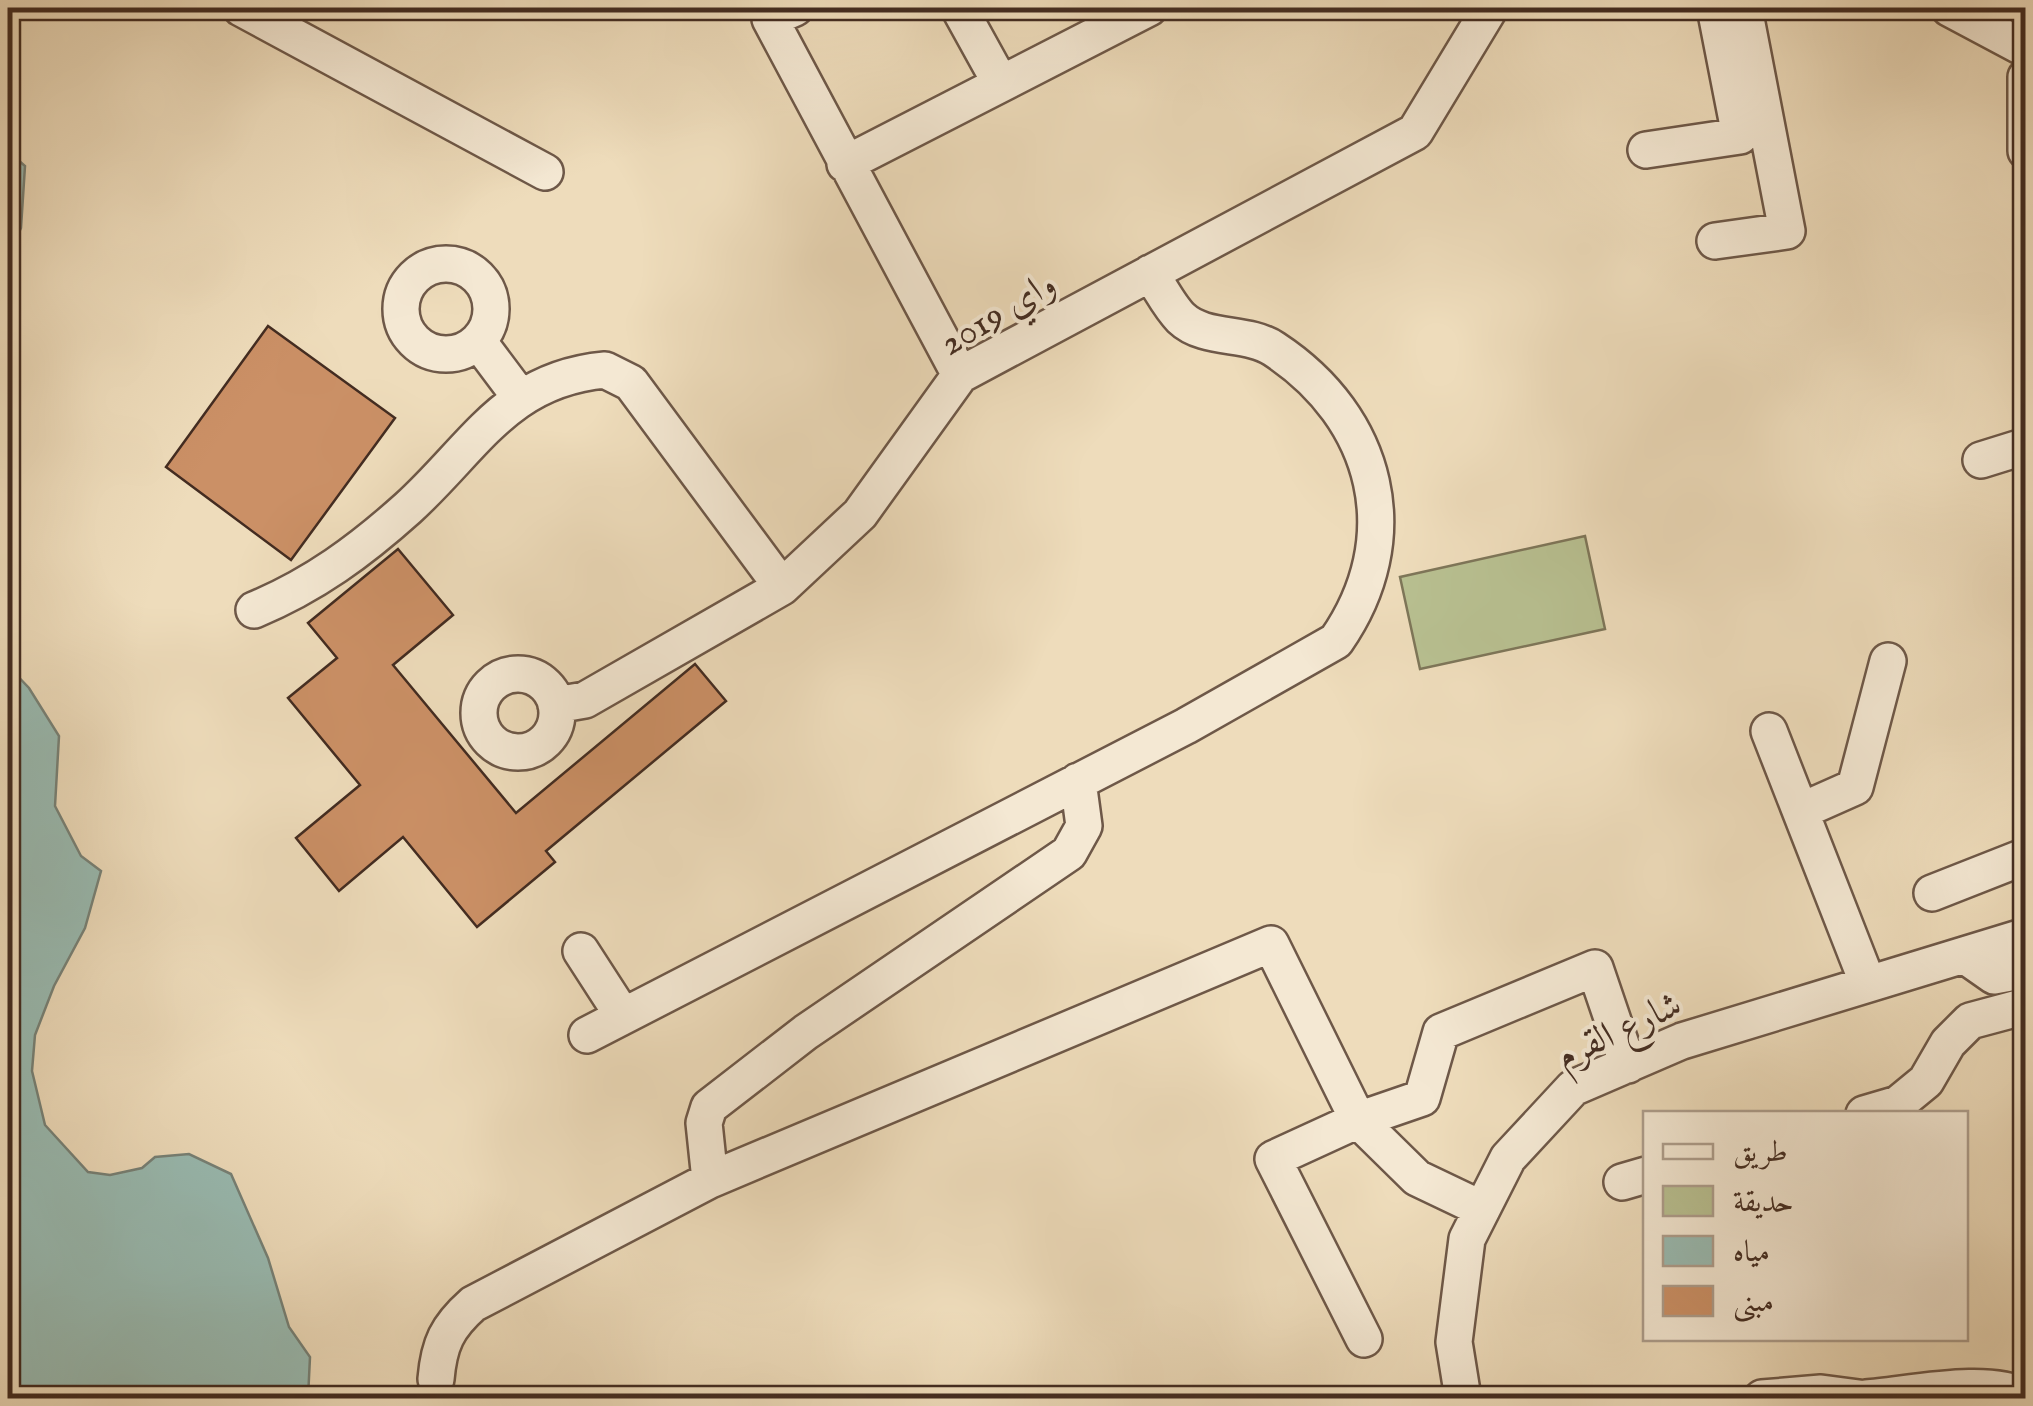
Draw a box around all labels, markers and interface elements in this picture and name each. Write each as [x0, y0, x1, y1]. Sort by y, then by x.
street label: واي 2019 [931, 261, 1068, 371]
street label: شارع القرم [1549, 982, 1693, 1087]
legend [1643, 1111, 1968, 1341]
text: طريق [1733, 1134, 1788, 1172]
text: حديقة [1733, 1184, 1794, 1222]
text: مياه [1733, 1234, 1770, 1272]
text: مبنى [1733, 1284, 1774, 1323]

